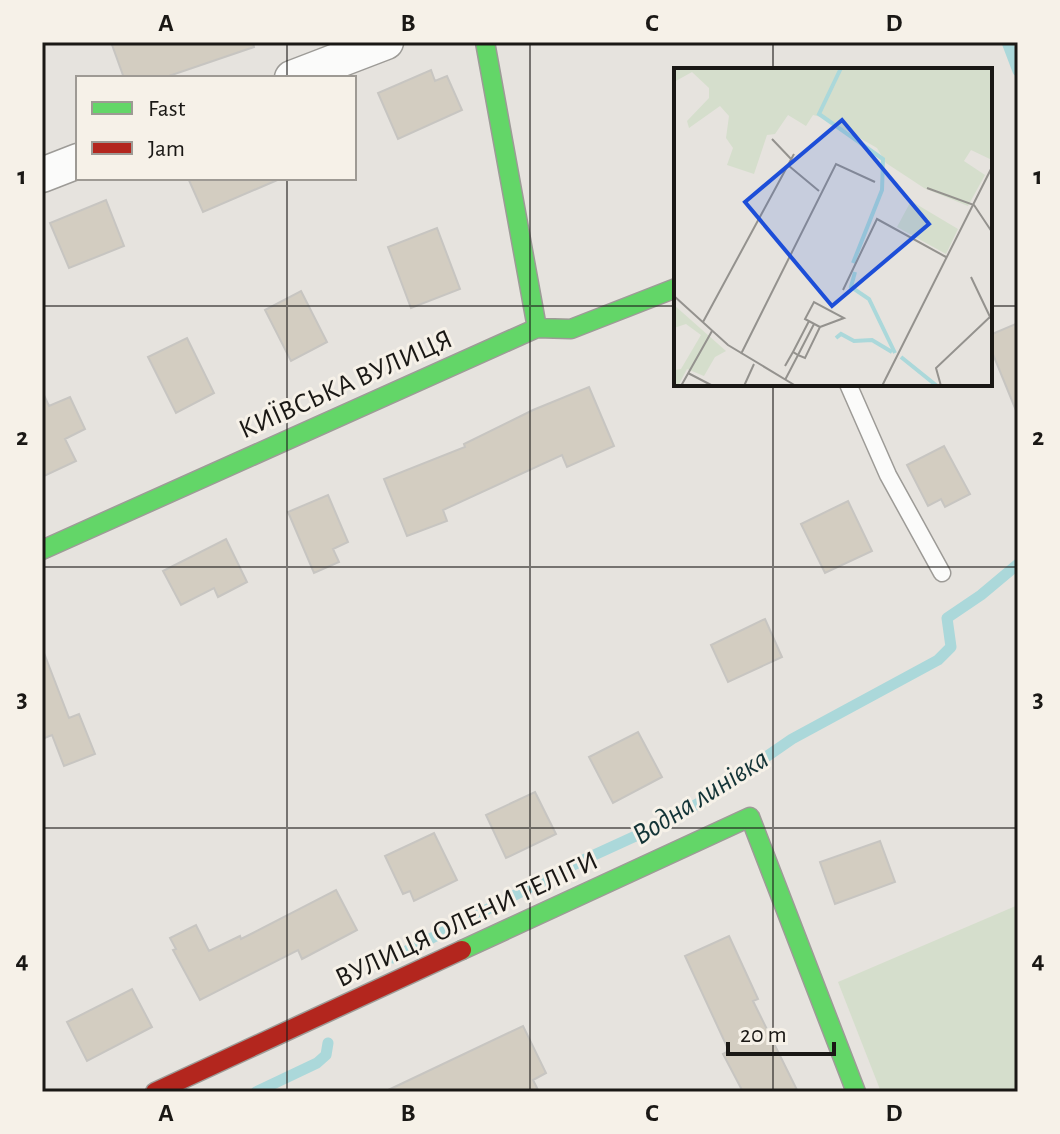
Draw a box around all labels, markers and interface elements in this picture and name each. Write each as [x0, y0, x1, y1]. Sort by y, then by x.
text: A [158, 10, 174, 36]
text: B [400, 10, 416, 36]
text: C [645, 10, 659, 36]
text: D [885, 10, 903, 36]
inset map [674, 68, 992, 386]
legend [76, 76, 356, 180]
text: Fast [148, 97, 186, 121]
text: Jam [148, 137, 185, 161]
text: 1 [17, 163, 27, 189]
text: 1 [1033, 163, 1043, 189]
street label: КИЇВСЬКА ВУЛИЦЯ [234, 323, 457, 444]
text: 2 [16, 424, 28, 450]
text: 2 [1032, 424, 1044, 450]
text: 3 [16, 686, 28, 712]
text: 3 [1032, 686, 1044, 712]
water label: Водна линівка [627, 743, 774, 850]
street label: ВУЛИЦЯ ОЛЕНИ ТЕЛІГИ [331, 847, 603, 993]
text: 4 [15, 947, 29, 973]
text: 4 [1031, 947, 1045, 973]
scale bar [728, 1006, 834, 1056]
text: 20 m [740, 1023, 787, 1047]
text: A [158, 1100, 174, 1126]
text: B [400, 1100, 416, 1126]
text: C [645, 1100, 659, 1126]
text: D [885, 1100, 903, 1126]

